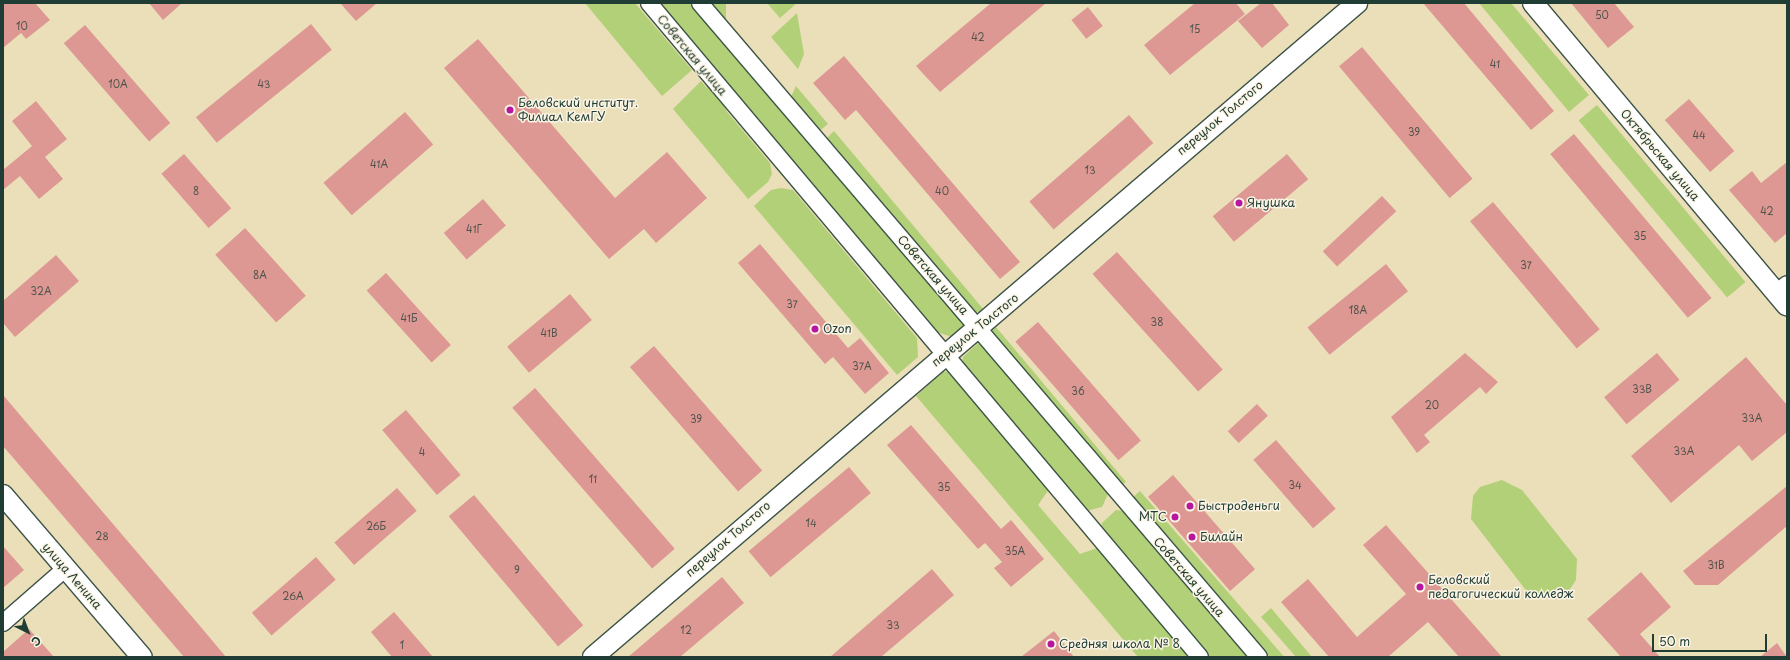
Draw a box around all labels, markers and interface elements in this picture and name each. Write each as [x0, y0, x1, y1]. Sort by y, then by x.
house number: 50 [1595, 9, 1609, 21]
street label: Советская улица [654, 12, 730, 98]
house number: 10 [16, 20, 28, 32]
house number: 15 [1190, 23, 1200, 35]
house number: 42 [971, 31, 985, 43]
house number: 41 [1490, 58, 1500, 70]
house number: 10А [108, 78, 128, 90]
house number: 43 [258, 78, 270, 90]
street label: переулок Толстого [1174, 78, 1266, 158]
place label: Беловский институт. Филиал КемГУ [518, 96, 638, 124]
marker: Беловский институт. Филиал КемГУ [505, 105, 515, 115]
street label: Октябрьская улица [1617, 106, 1703, 204]
house number: 39 [1408, 126, 1420, 138]
house number: 44 [1692, 129, 1706, 141]
house number: 41А [370, 158, 388, 170]
house number: 13 [1084, 164, 1096, 176]
house number: 8 [193, 185, 199, 197]
house number: 40 [935, 185, 949, 197]
place label: Янушка [1247, 196, 1295, 210]
marker: Янушка [1234, 198, 1244, 208]
house number: 42 [1760, 205, 1774, 217]
house number: 41Г [466, 223, 482, 235]
house number: 35 [1634, 230, 1646, 242]
street label: Советская улица [894, 232, 972, 318]
house number: 37 [1520, 259, 1532, 271]
house number: 8А [253, 269, 267, 281]
house number: 32А [30, 285, 52, 297]
street label: переулок Толстого [928, 290, 1022, 370]
house number: 37 [786, 298, 798, 310]
house number: 18А [1349, 304, 1367, 316]
house number: 41Б [400, 312, 418, 324]
house number: 38 [1151, 316, 1163, 328]
place label: Ozon [823, 322, 852, 336]
marker: Ozon [810, 324, 820, 334]
house number: 41В [540, 327, 558, 339]
house number: 37А [852, 360, 872, 372]
house number: 33В [1632, 383, 1652, 395]
house number: 36 [1071, 385, 1085, 397]
house number: 20 [1425, 399, 1439, 411]
house number: 33А [1742, 412, 1762, 424]
house number: 39 [690, 413, 702, 425]
house number: 33А [1674, 445, 1694, 457]
house number: 4 [419, 446, 425, 458]
house number: 11 [589, 473, 597, 485]
house number: 34 [1288, 479, 1302, 491]
house number: 35 [938, 481, 950, 493]
street label: переулок Толстого [682, 498, 774, 580]
place label: Быстроденьги [1198, 499, 1280, 513]
marker: Быстроденьги [1185, 501, 1195, 511]
place label: МТС [1139, 510, 1167, 524]
marker: МТС [1170, 512, 1180, 522]
house number: 14 [805, 517, 817, 529]
house number: 26Б [366, 520, 386, 532]
house number: 28 [95, 530, 109, 542]
place label: Билайн [1200, 530, 1243, 544]
marker: Билайн [1187, 532, 1197, 542]
street label: Советская улица [1150, 534, 1228, 620]
street label: улица Ленина [39, 540, 105, 612]
house number: 35А [1005, 545, 1025, 557]
house number: 31В [1707, 559, 1725, 571]
house number: 9 [514, 564, 520, 576]
place label: Беловский педагогический колледж [1428, 573, 1574, 601]
marker: Беловский педагогический колледж [1415, 582, 1425, 592]
house number: 26А [282, 590, 304, 602]
north arrow [8, 612, 48, 652]
house number: 33 [886, 619, 900, 631]
house number: 12 [680, 624, 692, 636]
scale bar [1654, 626, 1769, 652]
text: С [28, 632, 45, 650]
text: 50 m [1659, 632, 1690, 650]
place label: Средняя школа № 8 [1059, 637, 1181, 651]
house number: 1 [400, 639, 404, 651]
marker: Средняя школа № 8 [1046, 639, 1056, 649]

